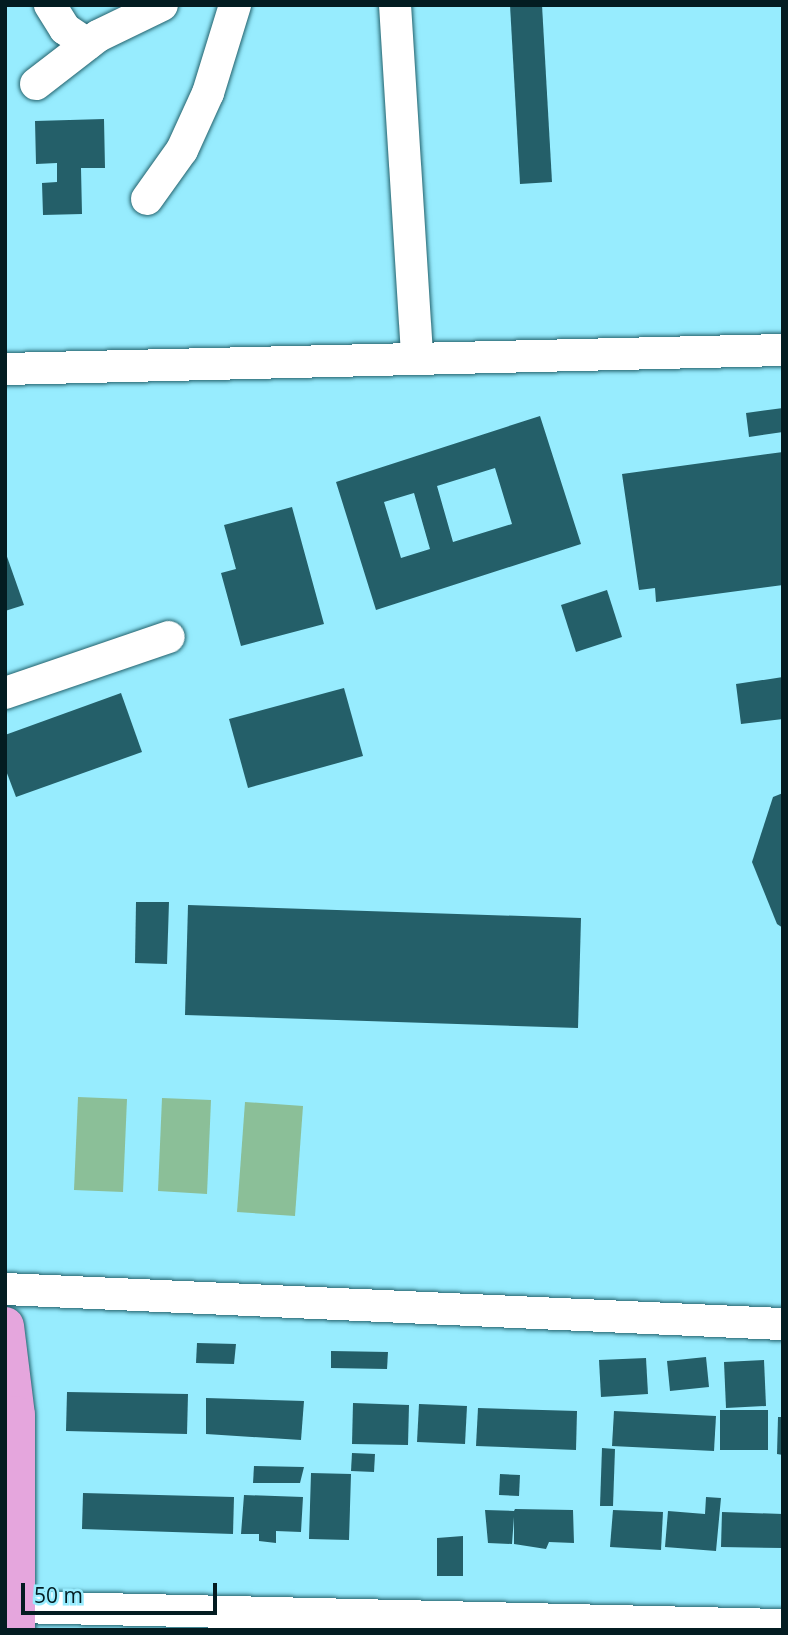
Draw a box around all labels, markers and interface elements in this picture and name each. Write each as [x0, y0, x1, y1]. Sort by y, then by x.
scale bar [24, 1568, 220, 1612]
text: 50 m [34, 1581, 83, 1609]

